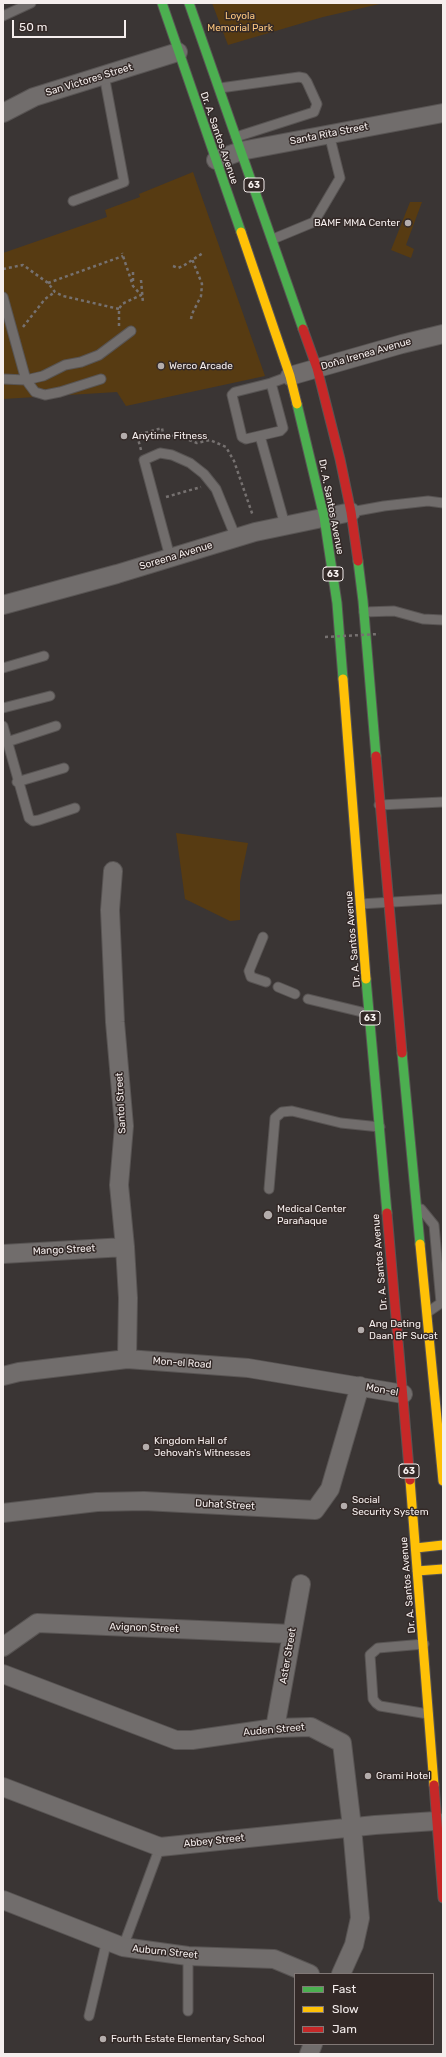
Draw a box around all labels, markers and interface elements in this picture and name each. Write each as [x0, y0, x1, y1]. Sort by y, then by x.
park label: Loyola Memorial Park [207, 10, 273, 34]
scale bar [14, 12, 128, 38]
text: 50 m [19, 20, 47, 34]
street label: San Victores Street [44, 61, 134, 99]
street label: Dr. A. Santos Avenue [198, 90, 240, 186]
street label: Santa Rita Street [289, 121, 369, 147]
road number: 63 [244, 178, 264, 192]
place label: BAMF MMA Center [314, 217, 400, 229]
marker: BAMF MMA Center [403, 218, 413, 228]
street label: Doña Irenea Avenue [319, 335, 413, 373]
place label: Werco Arcade [169, 360, 233, 372]
marker: Werco Arcade [156, 361, 166, 371]
place label: Anytime Fitness [132, 430, 207, 442]
marker: Anytime Fitness [119, 431, 129, 441]
street label: Dr. A. Santos Avenue [316, 458, 346, 556]
street label: Soreena Avenue [138, 539, 214, 573]
road number: 63 [323, 567, 343, 581]
street label: Dr. A. Santos Avenue [343, 890, 363, 988]
road number: 63 [360, 1011, 380, 1025]
street label: Santol Street [113, 1072, 129, 1134]
place label: Medical Center Parañaque [277, 1203, 346, 1226]
marker: Medical Center Parañaque [262, 1209, 274, 1221]
street label: Dr. A. Santos Avenue [370, 1213, 390, 1311]
street label: Mango Street [32, 1242, 96, 1258]
place label: Ang Dating Daan BF Sucat [369, 1318, 438, 1342]
marker: Ang Dating Daan BF Sucat [356, 1325, 366, 1335]
street label: Mon-el Road [152, 1355, 212, 1371]
street label: Mon-el [365, 1381, 399, 1399]
place label: Kingdom Hall of Jehovah's Witnesses [154, 1435, 251, 1458]
marker: Kingdom Hall of Jehovah's Witnesses [141, 1442, 151, 1452]
road number: 63 [399, 1464, 419, 1478]
place label: Social Security System [352, 1494, 429, 1518]
street label: Duhat Street [195, 1497, 255, 1513]
marker: Social Security System [339, 1501, 349, 1511]
street label: Dr. A. Santos Avenue [398, 1536, 418, 1634]
street label: Avignon Street [109, 1621, 179, 1635]
street label: Aster Street [277, 1627, 299, 1685]
street label: Auden Street [243, 1721, 305, 1739]
place label: Grami Hotel [376, 1770, 431, 1782]
marker: Grami Hotel [363, 1771, 373, 1781]
street label: Abbey Street [183, 1832, 245, 1850]
street label: Auburn Street [132, 1943, 198, 1961]
legend [294, 1973, 434, 2045]
text: Fast [332, 1982, 356, 1996]
text: Slow [332, 2002, 359, 2016]
text: Jam [332, 2022, 357, 2036]
place label: Fourth Estate Elementary School [111, 2033, 265, 2045]
marker: Fourth Estate Elementary School [98, 2034, 108, 2044]

